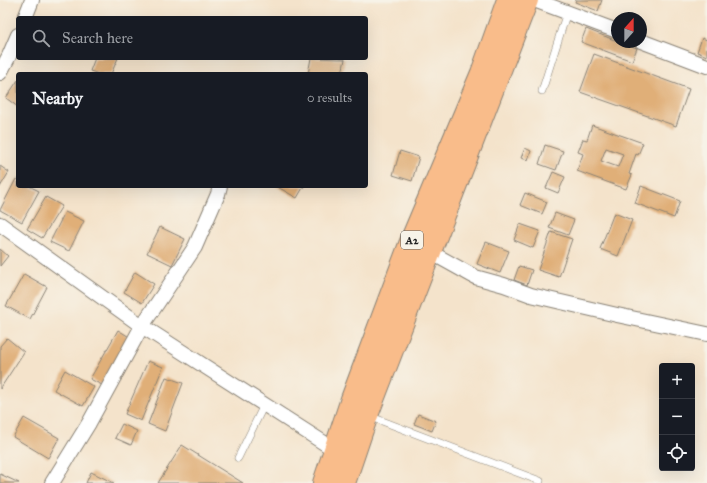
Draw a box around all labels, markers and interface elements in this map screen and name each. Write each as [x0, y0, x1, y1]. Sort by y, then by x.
north arrow [611, 12, 647, 48]
search box [16, 16, 368, 60]
icon: search [30, 27, 52, 49]
text: Search here [62, 29, 133, 47]
text: Nearby [32, 88, 83, 109]
text: 0 results [307, 90, 352, 106]
road number: A2 [401, 231, 423, 249]
map controls [659, 363, 695, 471]
button: + [659, 363, 695, 399]
button: − [659, 399, 695, 435]
button: locate [659, 435, 695, 471]

